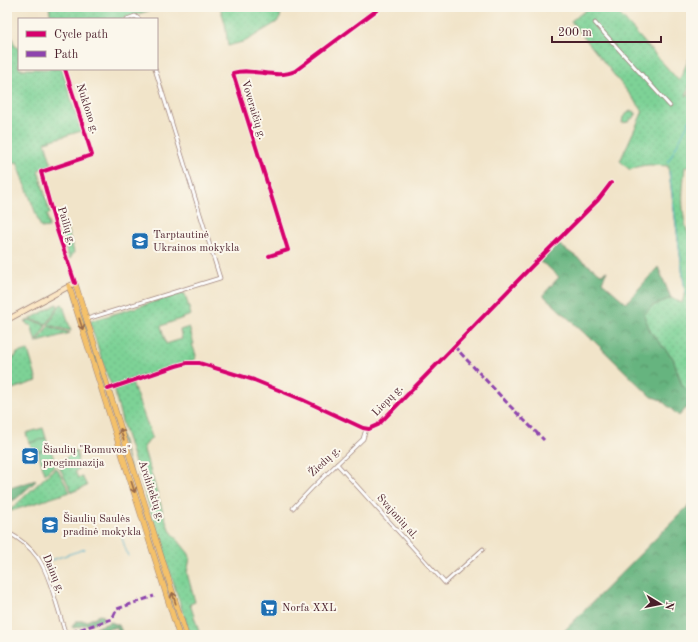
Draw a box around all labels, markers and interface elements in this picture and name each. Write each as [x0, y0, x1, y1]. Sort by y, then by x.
legend [18, 18, 158, 70]
scale bar [552, 18, 661, 44]
text: 200 m [558, 27, 592, 39]
text: Cycle path [54, 29, 109, 41]
text: Path [54, 49, 79, 61]
street label: Voveraičių g. [239, 79, 267, 141]
street label: Nuklono g. [74, 83, 100, 135]
street label: Pailių g. [55, 206, 77, 246]
place label: Tarptautinė Ukrainos mokykla [153, 230, 240, 254]
school or university icon: Tarptautinė Ukrainos mokykla [130, 231, 150, 251]
one-way arrow [78, 317, 85, 330]
street label: Liepų g. [370, 383, 406, 419]
one-way arrow [118, 428, 126, 440]
place label: Šiaulių "Romuvos" progimnazija [43, 442, 131, 469]
street label: Žiedų g. [306, 443, 343, 479]
school or university icon: Šiaulių "Romuvos" progimnazija [20, 446, 40, 466]
street label: Architektų g. [136, 459, 166, 523]
one-way arrow [130, 481, 137, 494]
street label: Svajonių al. [374, 492, 420, 542]
place label: Šiaulių Saulės pradinė mokykla [63, 511, 142, 538]
school or university icon: Šiaulių Saulės pradinė mokykla [40, 515, 60, 535]
street label: Dainų g. [40, 553, 66, 595]
north arrow [640, 584, 680, 624]
one-way arrow [170, 591, 177, 604]
supermarket icon: Norfa XXL [259, 598, 279, 618]
text: N [662, 600, 675, 611]
place label: Norfa XXL [282, 603, 336, 614]

